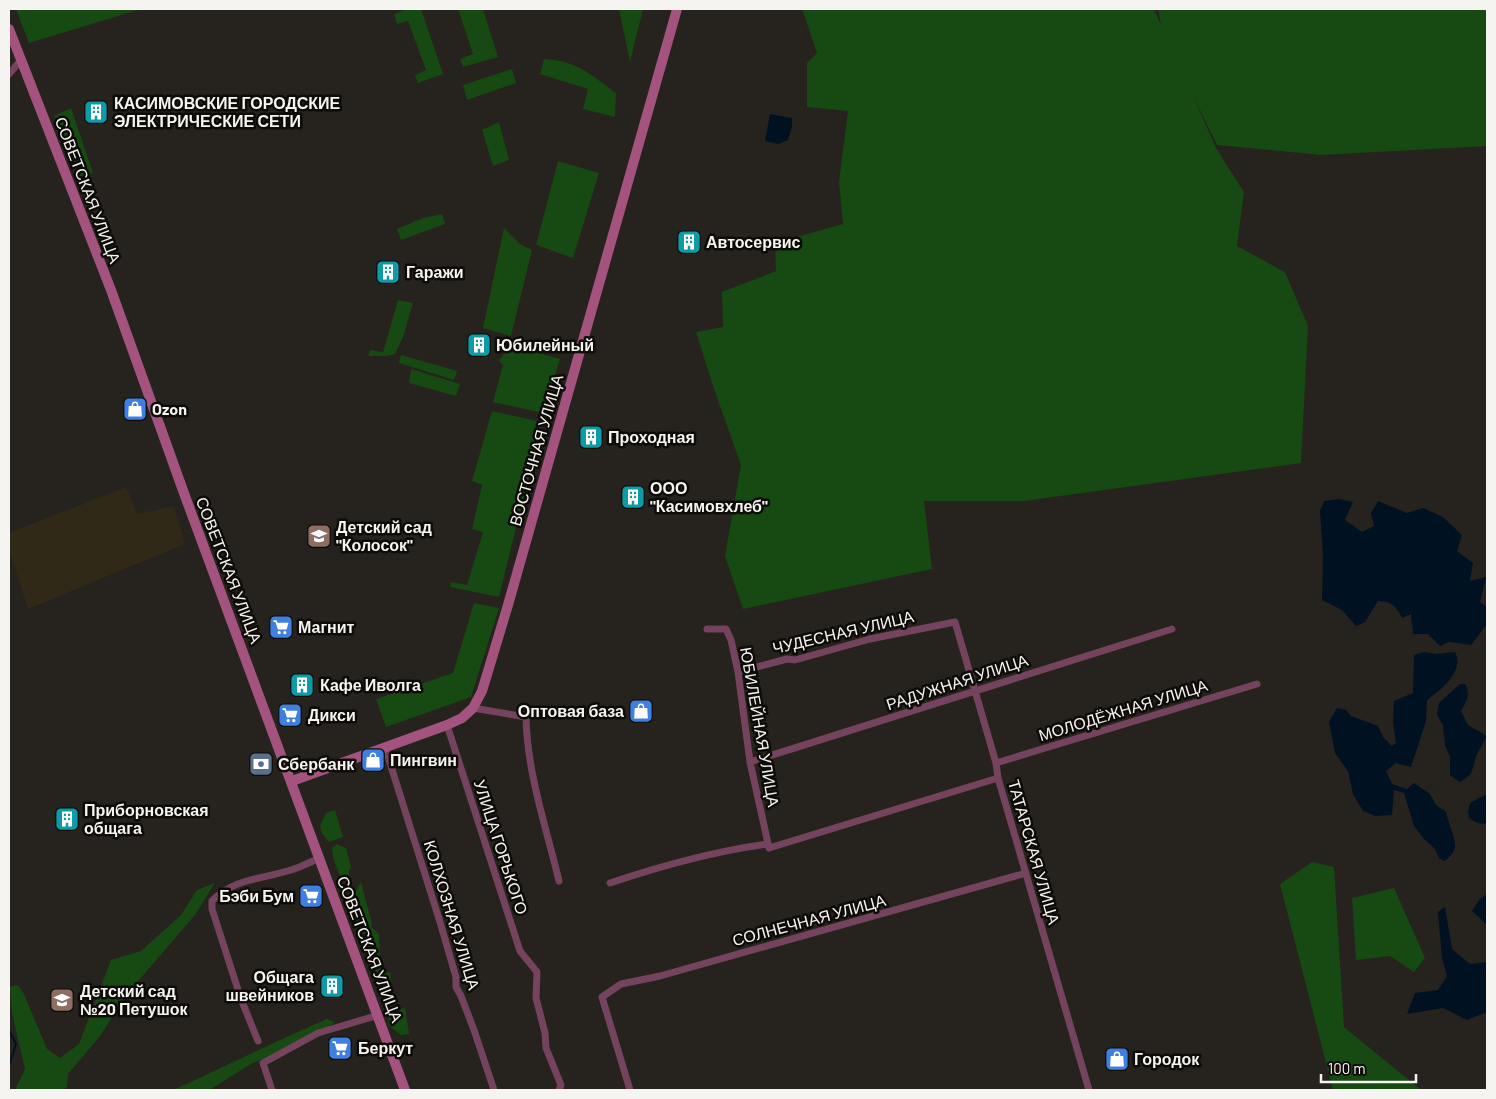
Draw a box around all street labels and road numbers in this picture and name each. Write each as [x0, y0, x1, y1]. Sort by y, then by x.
street label: СОВЕТСКАЯ УЛИЦА [52, 114, 125, 266]
street label: ВОСТОЧНАЯ УЛИЦА [505, 372, 566, 528]
street label: СОВЕТСКАЯ УЛИЦА [193, 494, 266, 646]
street label: ЧУДЕСНАЯ УЛИЦА [770, 606, 916, 657]
street label: ЮБИЛЕЙНАЯ УЛИЦА [737, 646, 784, 809]
street label: РАДУЖНАЯ УЛИЦА [884, 650, 1030, 713]
street label: МОЛОДЁЖНАЯ УЛИЦА [1036, 675, 1210, 744]
street label: УЛИЦА ГОРЬКОГО [471, 777, 532, 917]
street label: ТАТАРСКАЯ УЛИЦА [1005, 777, 1064, 927]
street label: КОЛХОЗНАЯ УЛИЦА [421, 838, 484, 992]
street label: СОВЕТСКАЯ УЛИЦА [334, 873, 407, 1025]
street label: СОЛНЕЧНАЯ УЛИЦА [730, 890, 888, 949]

